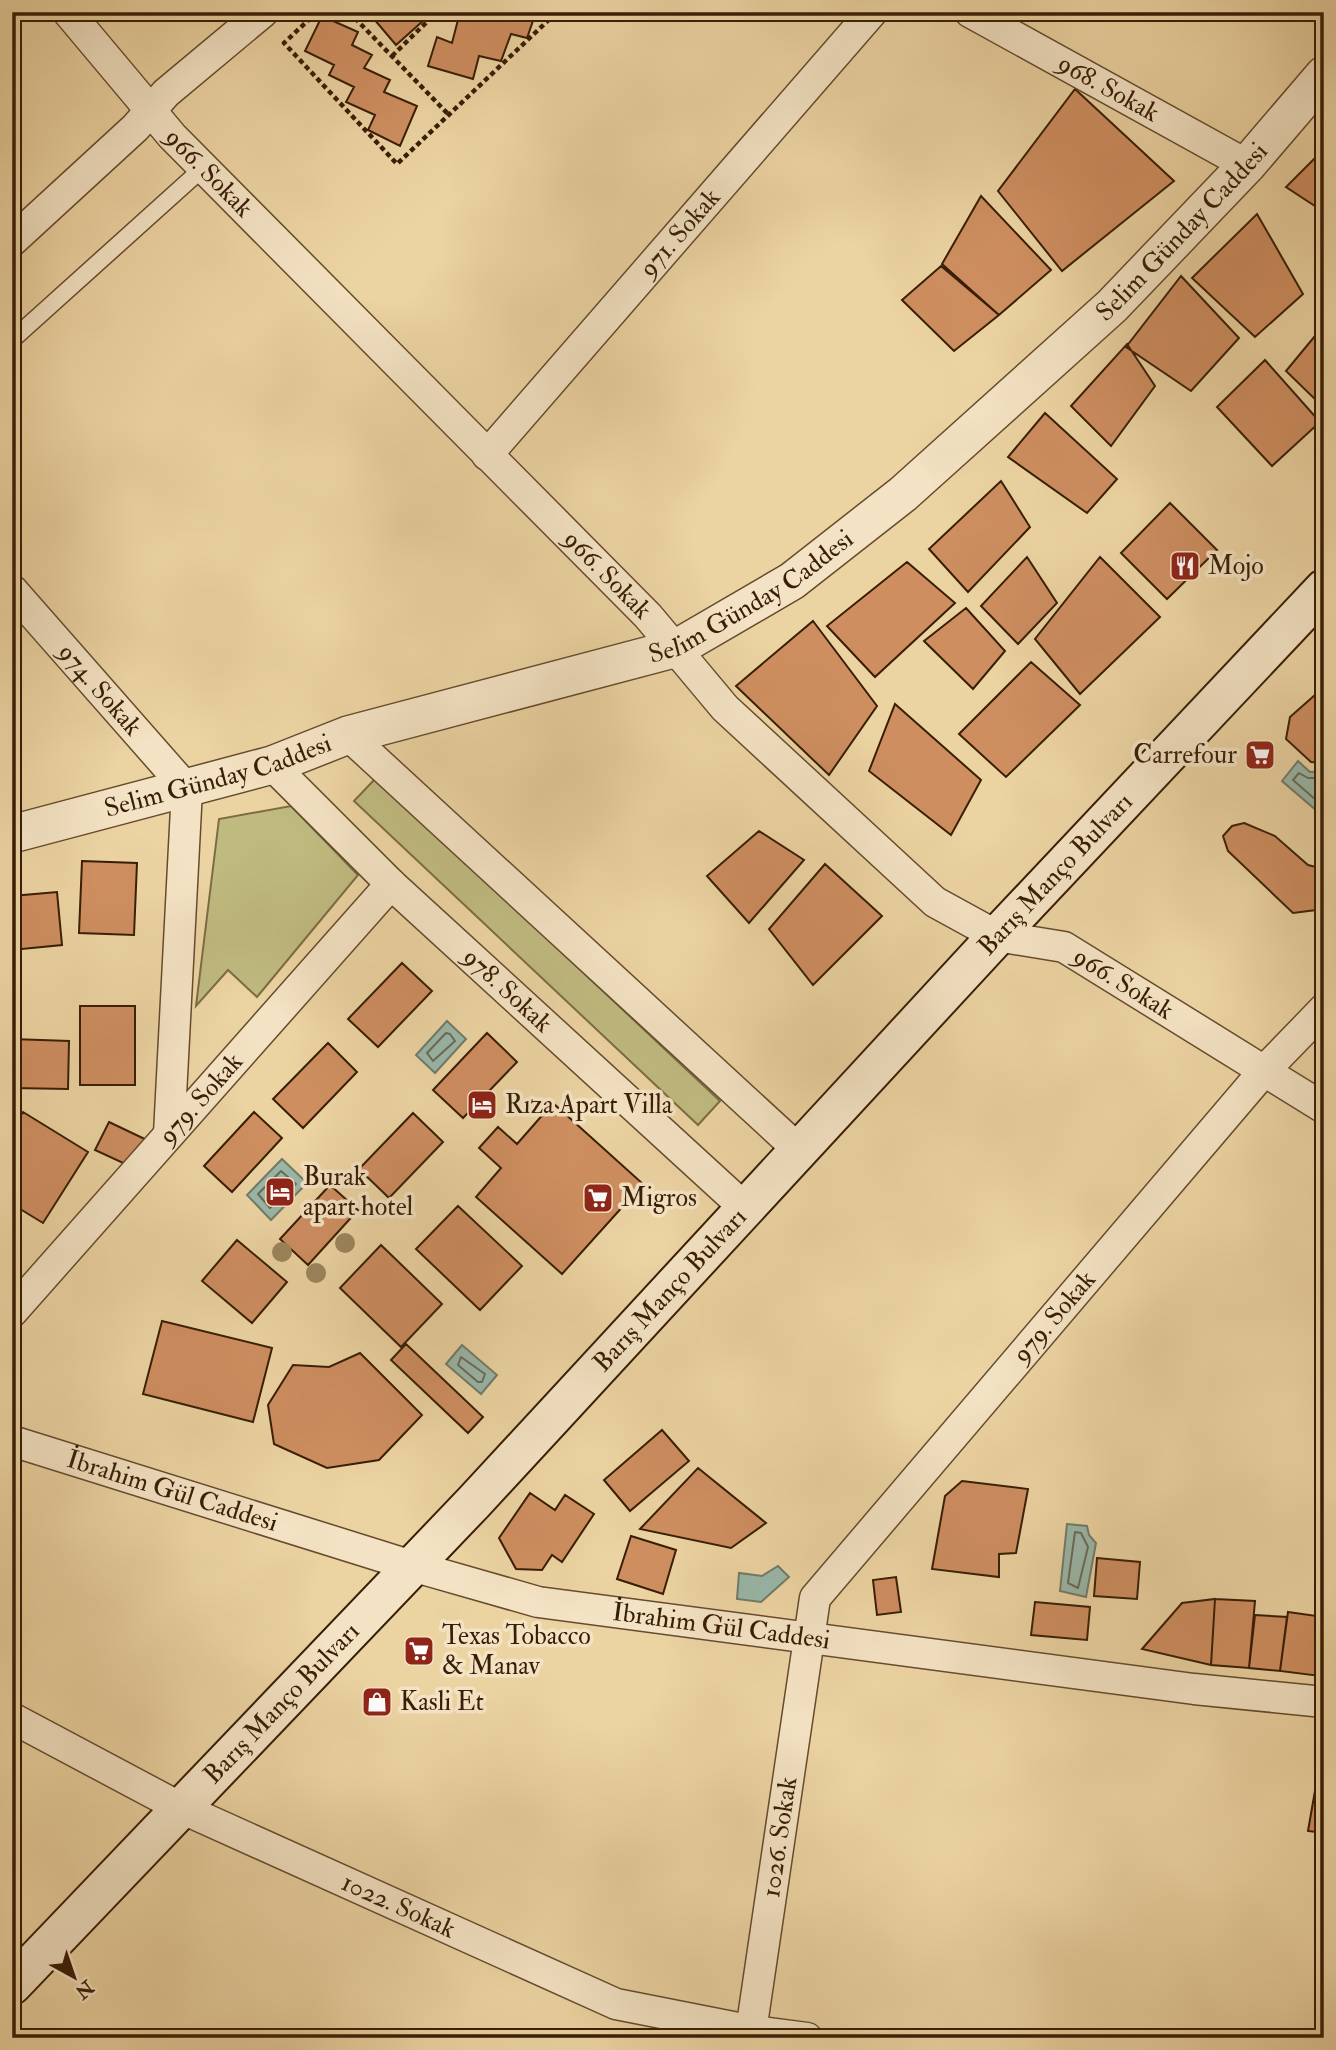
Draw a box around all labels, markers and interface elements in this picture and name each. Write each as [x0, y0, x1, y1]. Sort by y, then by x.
street label: 968. Sokak [1050, 46, 1165, 130]
street label: 966. Sokak [156, 120, 260, 225]
street label: Selim Günday Caddesi [1089, 136, 1275, 329]
street label: 971. Sokak [631, 182, 727, 286]
street label: 966. Sokak [555, 522, 659, 626]
street label: Selim Günday Caddesi [645, 523, 860, 671]
restaurant icon: Mojo [1168, 549, 1202, 583]
place label: Mojo [1208, 550, 1264, 582]
street label: 974. Sokak [50, 636, 149, 743]
street label: Selim Günday Caddesi [101, 727, 336, 825]
supermarket icon: Carrefour [1243, 738, 1277, 772]
place label: Carrefour [1133, 739, 1237, 771]
street label: Barış Manço Bulvarı [971, 786, 1140, 962]
street label: 966. Sokak [1065, 939, 1180, 1027]
street label: 978. Sokak [454, 940, 559, 1040]
street label: 979. Sokak [151, 1046, 250, 1152]
hotel icon: Rıza Apart Villa [465, 1088, 499, 1122]
place label: Rıza Apart Villa [505, 1089, 673, 1122]
place label: Burak apart hotel [303, 1161, 414, 1224]
hotel icon: Burak apart hotel [263, 1175, 297, 1209]
supermarket icon: Migros [581, 1181, 615, 1215]
place label: Migros [621, 1182, 697, 1214]
street label: Barış Manço Bulvarı [586, 1201, 754, 1379]
street label: 979. Sokak [1005, 1264, 1103, 1371]
street label: İbrahim Gül Caddesi [63, 1441, 282, 1539]
street label: İbrahim Gül Caddesi [610, 1594, 832, 1657]
street label: Barış Manço Bulvarı [197, 1616, 366, 1791]
place label: Texas Tobacco & Manav [442, 1620, 591, 1682]
supermarket icon: Texas Tobacco & Manav [402, 1634, 436, 1668]
shop icon: Kasli Et [360, 1685, 394, 1719]
place label: Kasli Et [400, 1686, 484, 1718]
street label: 1026. Sokak [755, 1774, 804, 1900]
street label: 1022. Sokak [336, 1866, 461, 1946]
north arrow [38, 1941, 108, 2011]
text: N [69, 1974, 99, 2005]

